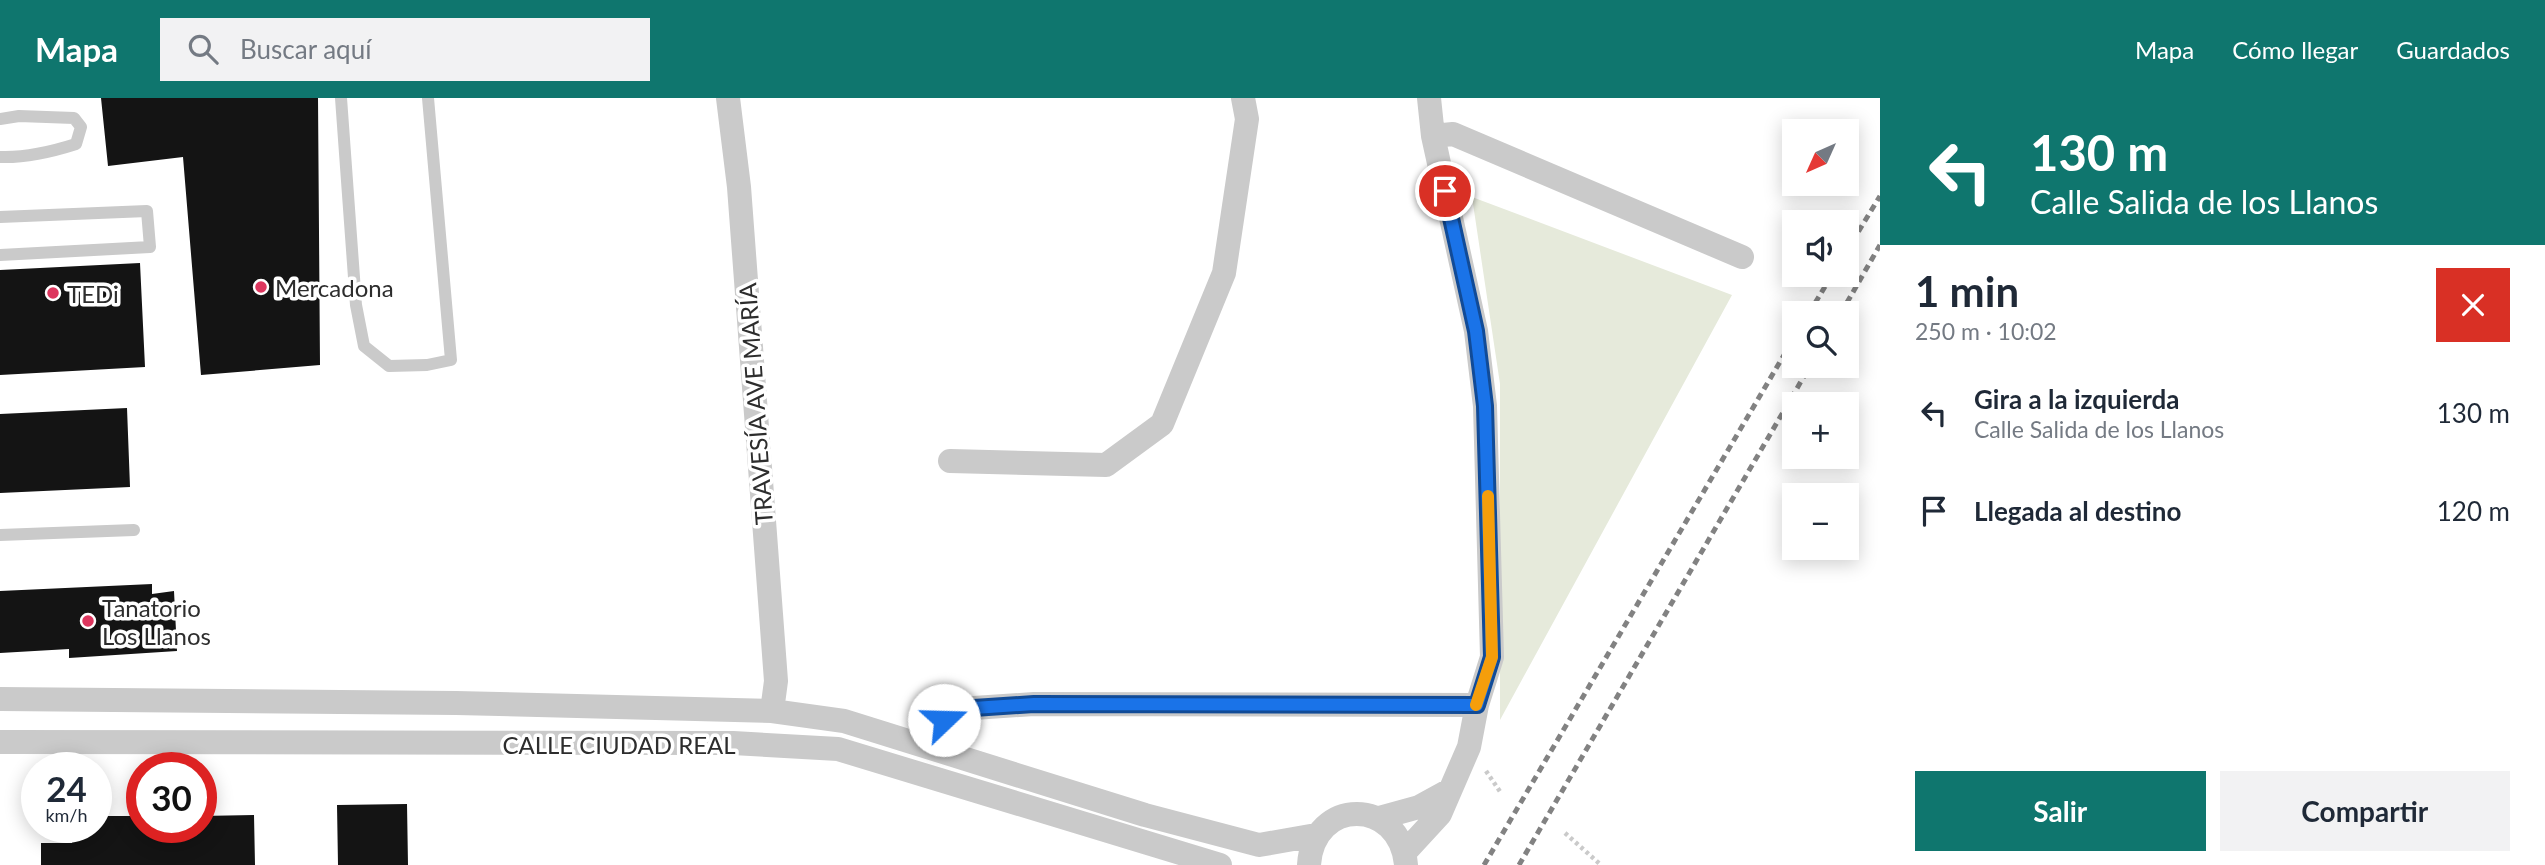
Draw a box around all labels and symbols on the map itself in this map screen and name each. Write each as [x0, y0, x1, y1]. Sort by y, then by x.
north arrow [1782, 119, 1858, 196]
pin [1415, 161, 1475, 221]
place label: Mercadona [275, 273, 394, 302]
place label: TEDi [67, 279, 119, 308]
marker: Mercadona [253, 279, 269, 295]
street label: TRAVESÍA AVE MARÍA [732, 281, 778, 526]
marker: TEDi [45, 285, 61, 301]
place label: Tanatorio Los Llanos [102, 593, 211, 650]
marker: Tanatorio Los Llanos [80, 613, 96, 629]
position arrow [907, 683, 981, 757]
street label: CALLE CIUDAD REAL [502, 730, 736, 759]
speed limit sign: 30 [126, 752, 217, 843]

